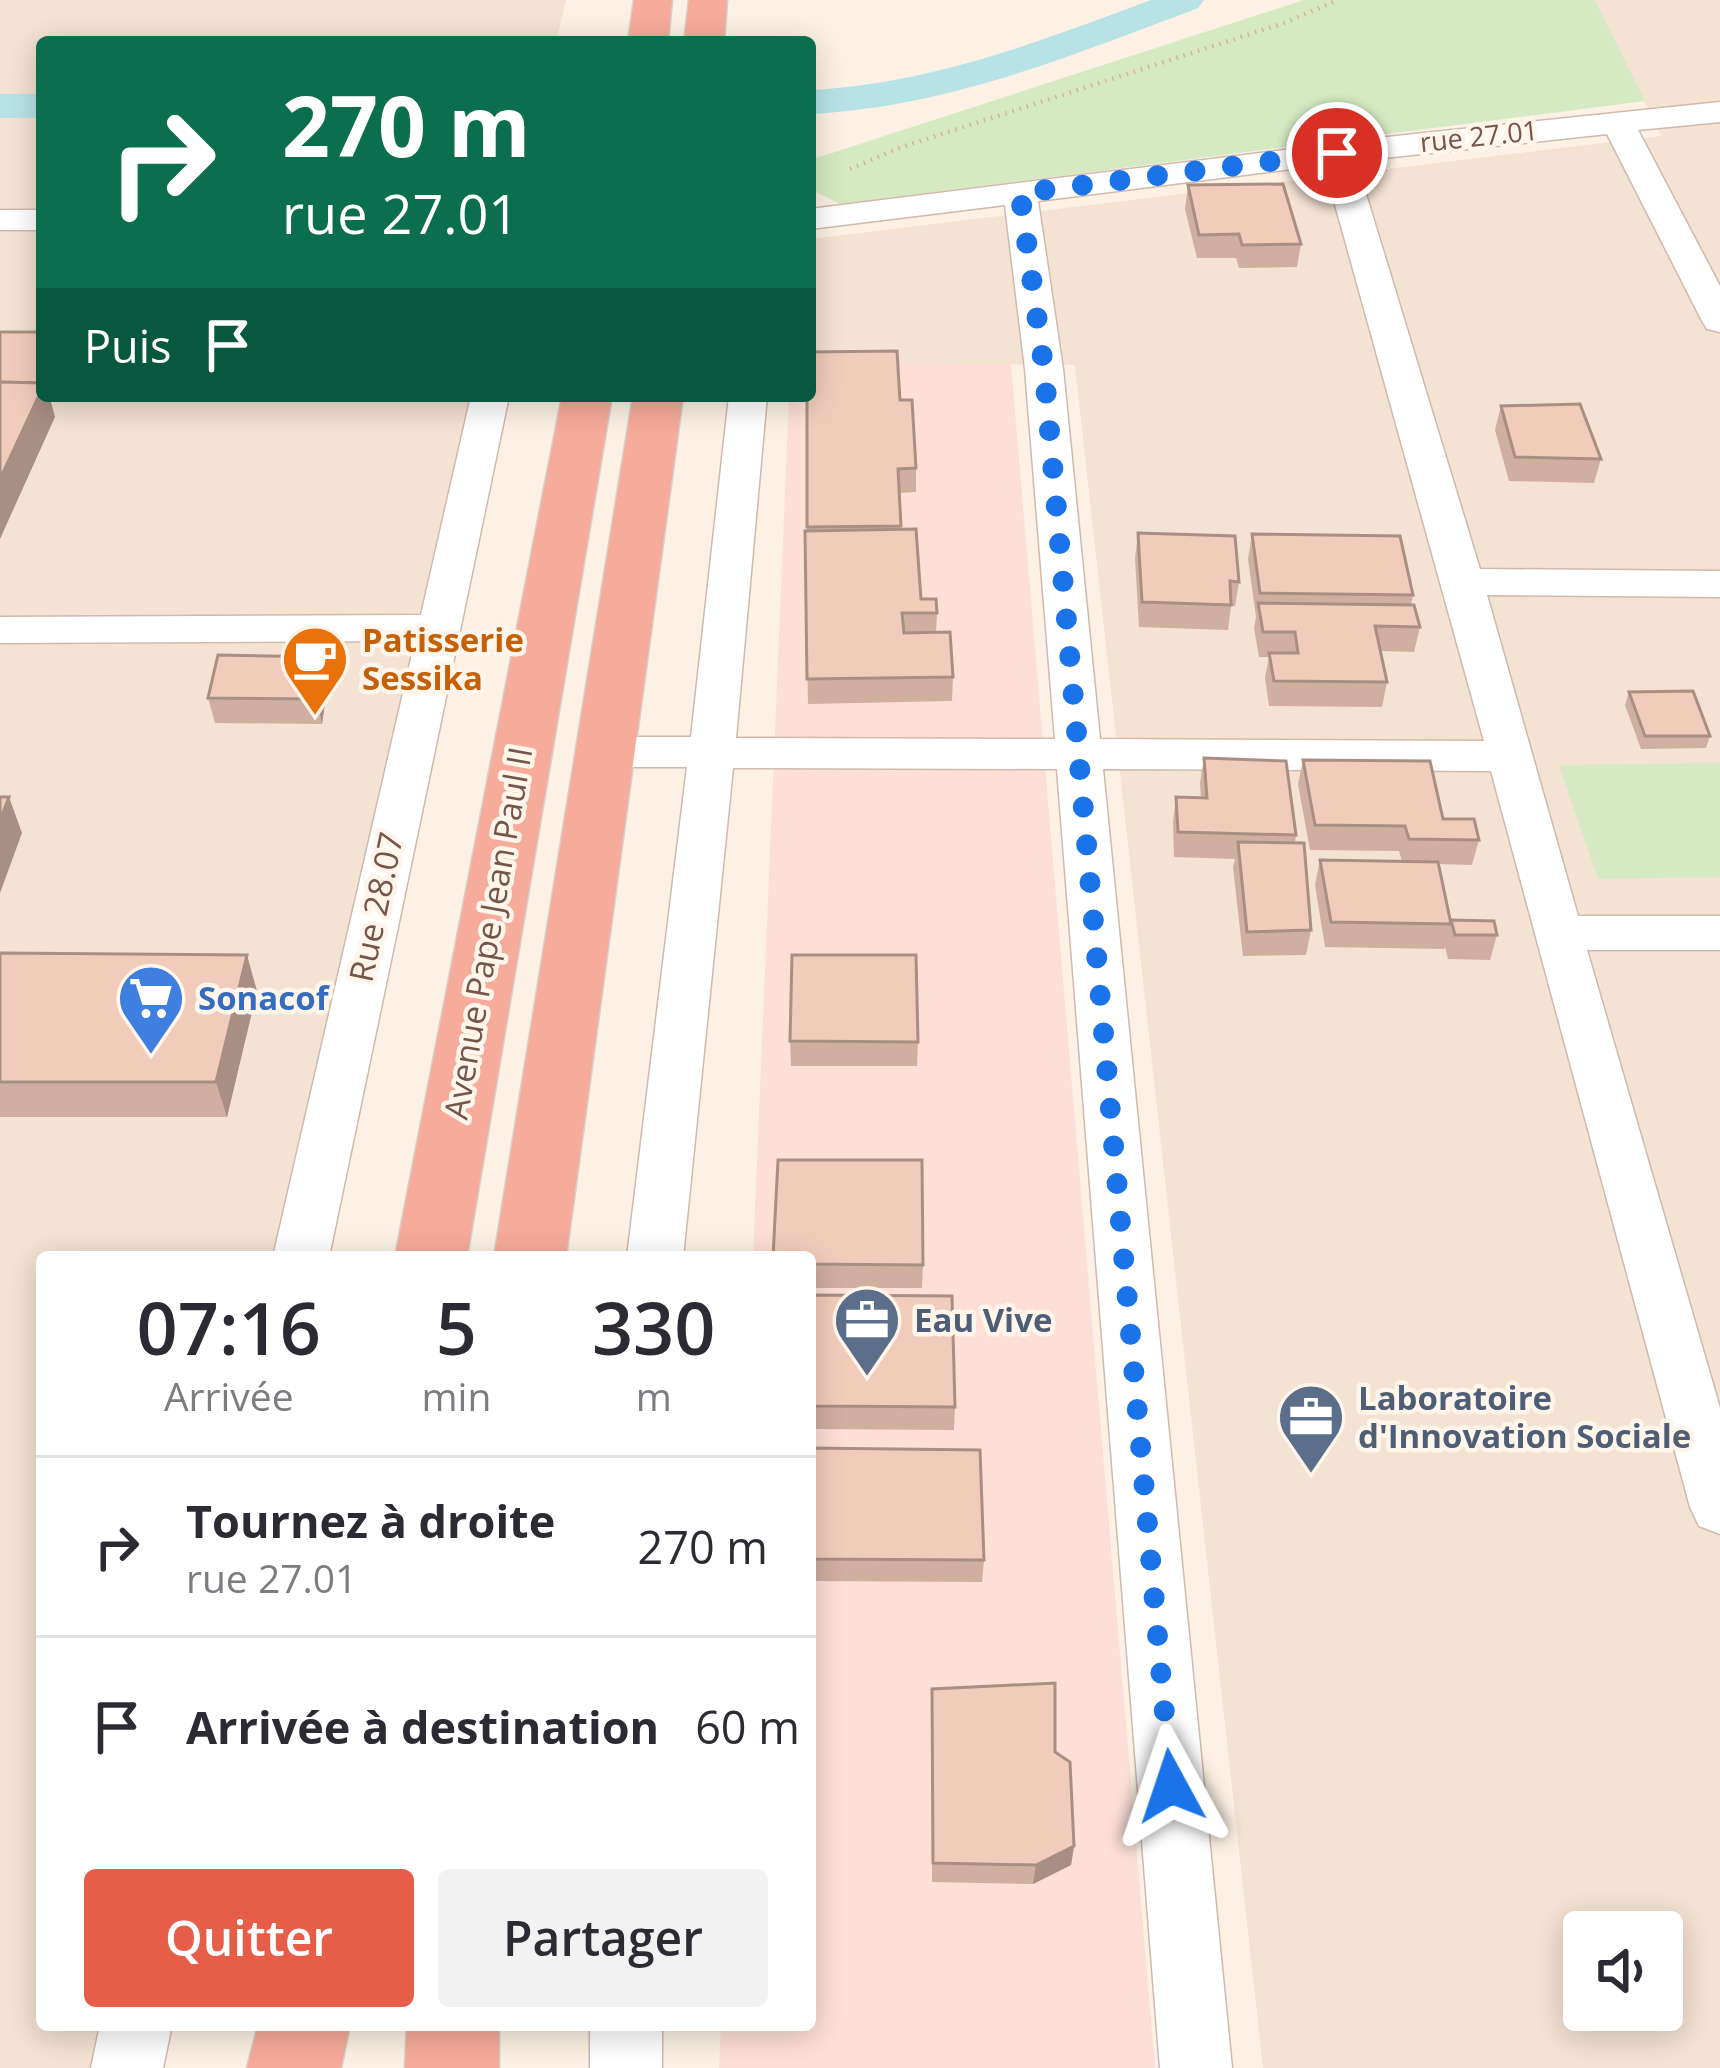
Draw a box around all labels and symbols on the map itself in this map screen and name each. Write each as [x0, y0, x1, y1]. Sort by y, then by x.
pin [1286, 102, 1388, 204]
street label: rue 27.01 [1418, 111, 1540, 160]
place label: Patisserie Sessika [362, 617, 524, 700]
cafe icon: Patisserie Sessika [280, 624, 350, 718]
street label: Avenue Pape Jean Paul II [433, 743, 542, 1123]
street label: Rue 28.07 [338, 828, 413, 986]
supermarket icon: Sonacof [116, 963, 186, 1057]
place label: Sonacof [198, 975, 331, 1020]
office icon: Eau Vive [832, 1285, 902, 1379]
place label: Eau Vive [914, 1297, 1052, 1342]
place label: Laboratoire d'Innovation Sociale [1358, 1375, 1691, 1458]
office icon: Laboratoire d'Innovation Sociale [1276, 1382, 1346, 1476]
position arrow [1108, 1723, 1234, 1849]

